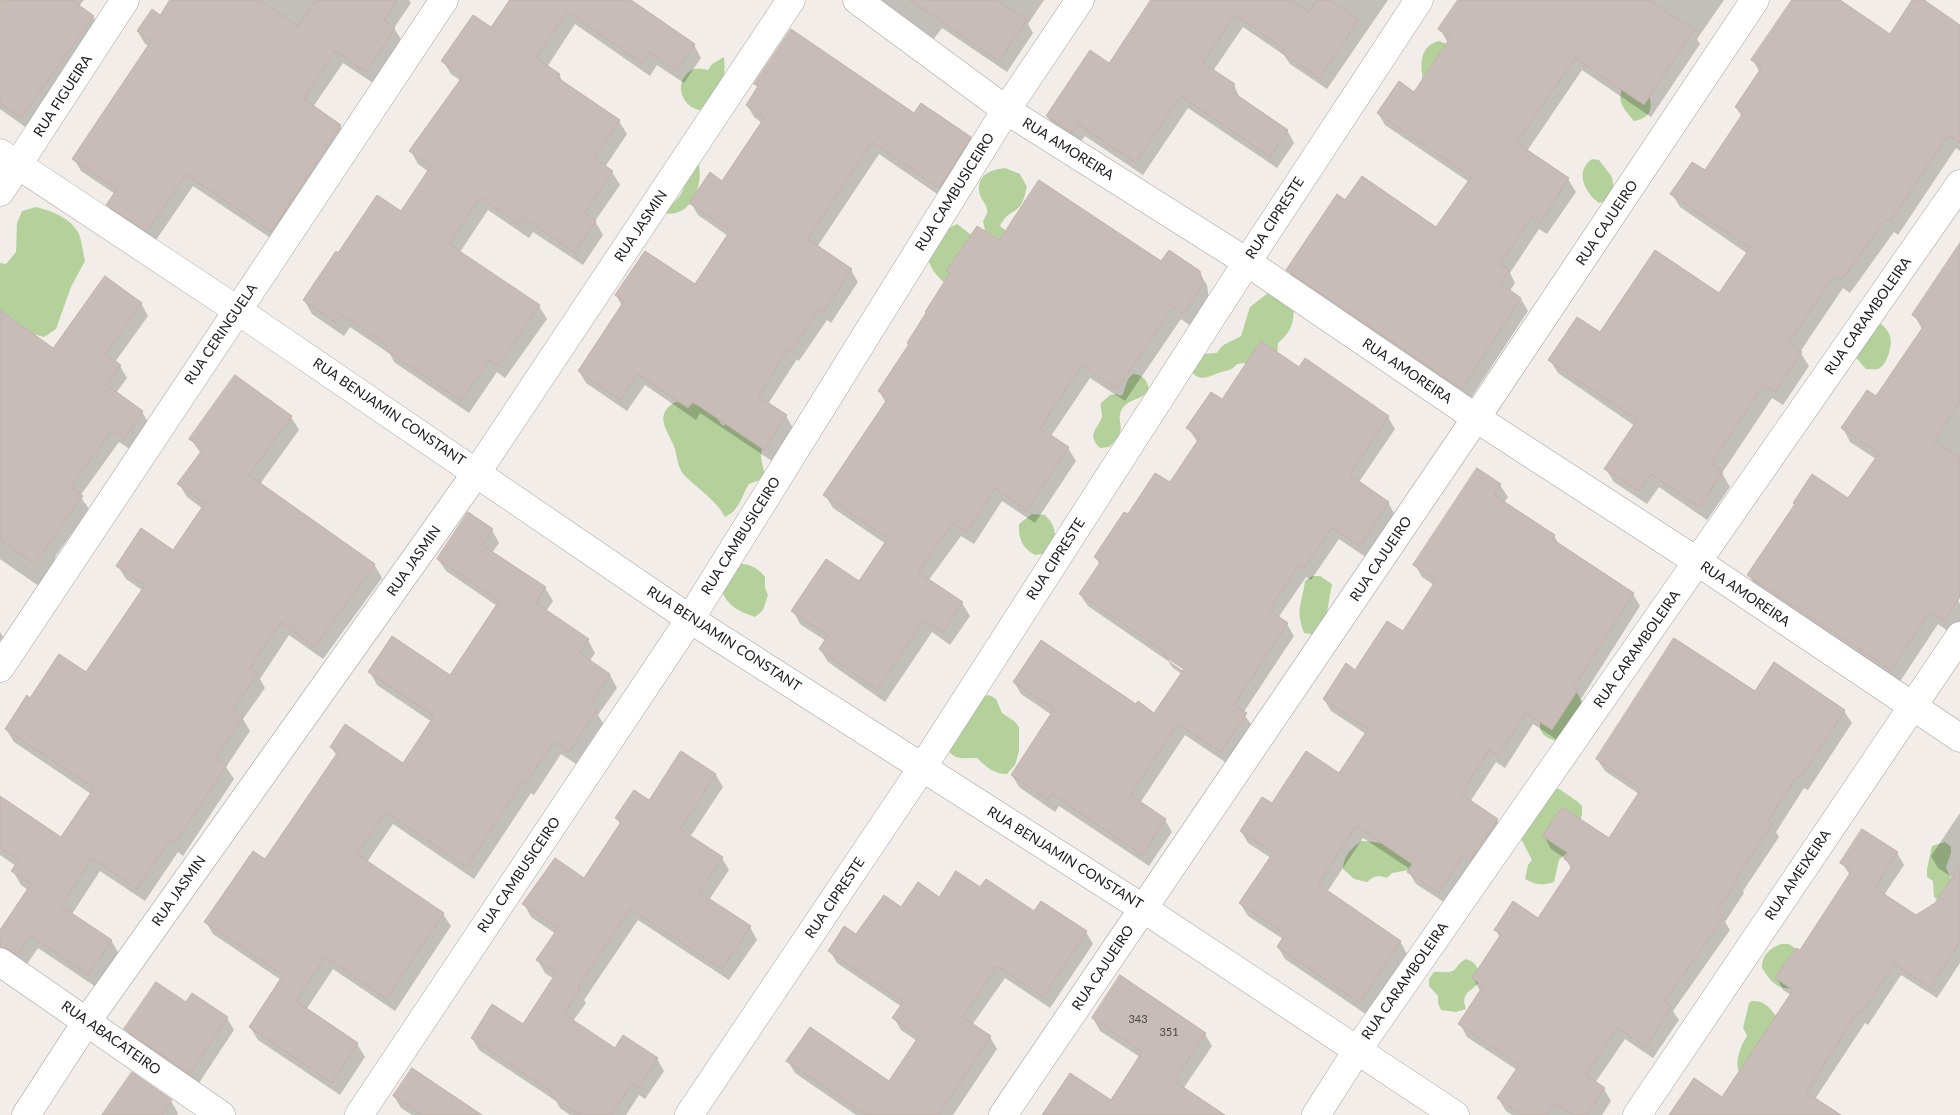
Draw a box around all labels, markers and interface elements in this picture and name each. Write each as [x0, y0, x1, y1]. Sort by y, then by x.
street label: RUA FIGUEIRA [30, 52, 96, 140]
street label: RUA AMOREIRA [1019, 114, 1117, 184]
street label: RUA CAMBUSICEIRO [912, 130, 998, 254]
street label: RUA CIPRESTE [1242, 174, 1308, 262]
street label: RUA CAJUEIRO [1572, 177, 1642, 269]
street label: RUA JASMIN [611, 187, 671, 265]
street label: RUA CARAMBOLEIRA [1821, 254, 1915, 378]
street label: RUA CERINGUELA [181, 280, 261, 388]
street label: RUA AMOREIRA [1359, 335, 1455, 407]
street label: RUA BENJAMIN CONSTANT [309, 355, 469, 469]
street label: RUA CAMBUSICEIRO [698, 474, 784, 598]
street label: RUA CAJUEIRO [1346, 513, 1416, 605]
street label: RUA CIPRESTE [1023, 515, 1089, 603]
street label: RUA JASMIN [384, 522, 444, 600]
street label: RUA AMOREIRA [1697, 558, 1793, 630]
street label: RUA BENJAMIN CONSTANT [644, 583, 804, 695]
street label: RUA CARAMBOLEIRA [1590, 587, 1684, 711]
street label: RUA BENJAMIN CONSTANT [984, 803, 1146, 913]
street label: RUA CAMBUSICEIRO [474, 814, 564, 936]
street label: RUA AMEIXEIRA [1761, 827, 1835, 923]
street label: RUA JASMIN [149, 852, 209, 930]
street label: RUA CIPRESTE [802, 854, 868, 942]
street label: RUA CARAMBOLEIRA [1358, 919, 1452, 1043]
street label: RUA CAJUEIRO [1068, 922, 1138, 1014]
street label: RUA ABACATEIRO [58, 997, 164, 1079]
house number: 343 [1128, 1012, 1148, 1026]
house number: 351 [1159, 1025, 1179, 1039]

